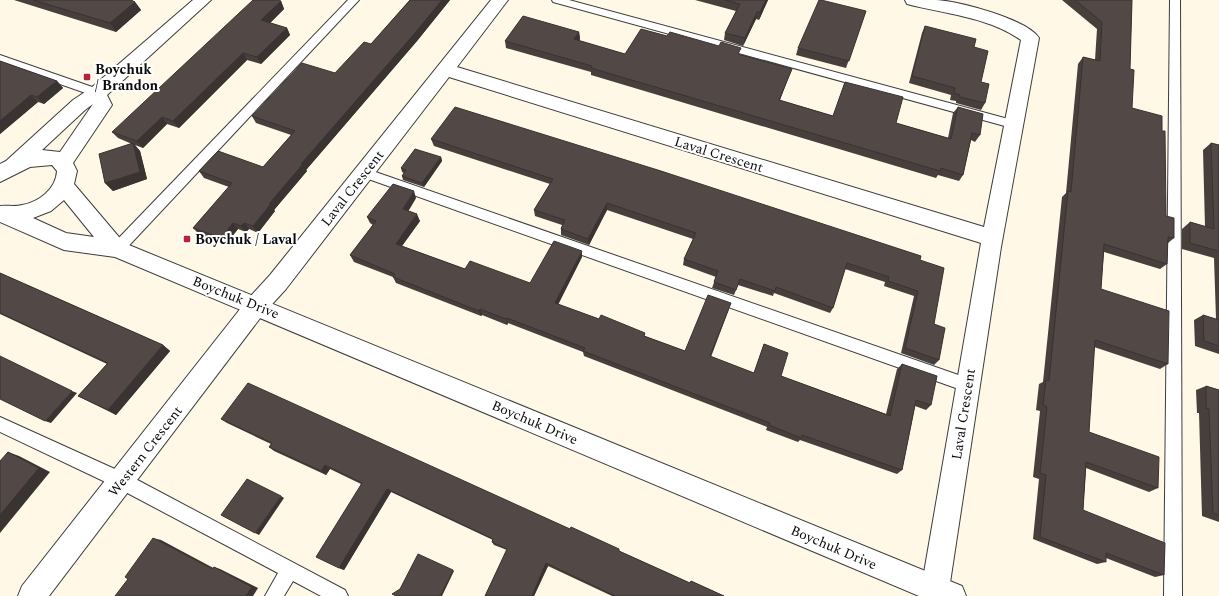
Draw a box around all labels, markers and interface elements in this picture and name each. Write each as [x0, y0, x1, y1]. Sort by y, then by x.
place label: Boychuk / Brandon [95, 59, 159, 96]
marker: Boychuk / Brandon [82, 72, 92, 82]
street label: Laval Crescent [672, 131, 766, 178]
street label: Laval Crescent [316, 146, 389, 231]
place label: Boychuk / Laval [195, 229, 297, 250]
marker: Boychuk / Laval [182, 234, 192, 244]
street label: Boychuk Drive [189, 271, 283, 325]
street label: Laval Crescent [946, 367, 981, 461]
street label: Boychuk Drive [488, 395, 581, 450]
street label: Western Crescent [103, 401, 188, 501]
street label: Boychuk Drive [787, 520, 880, 575]

